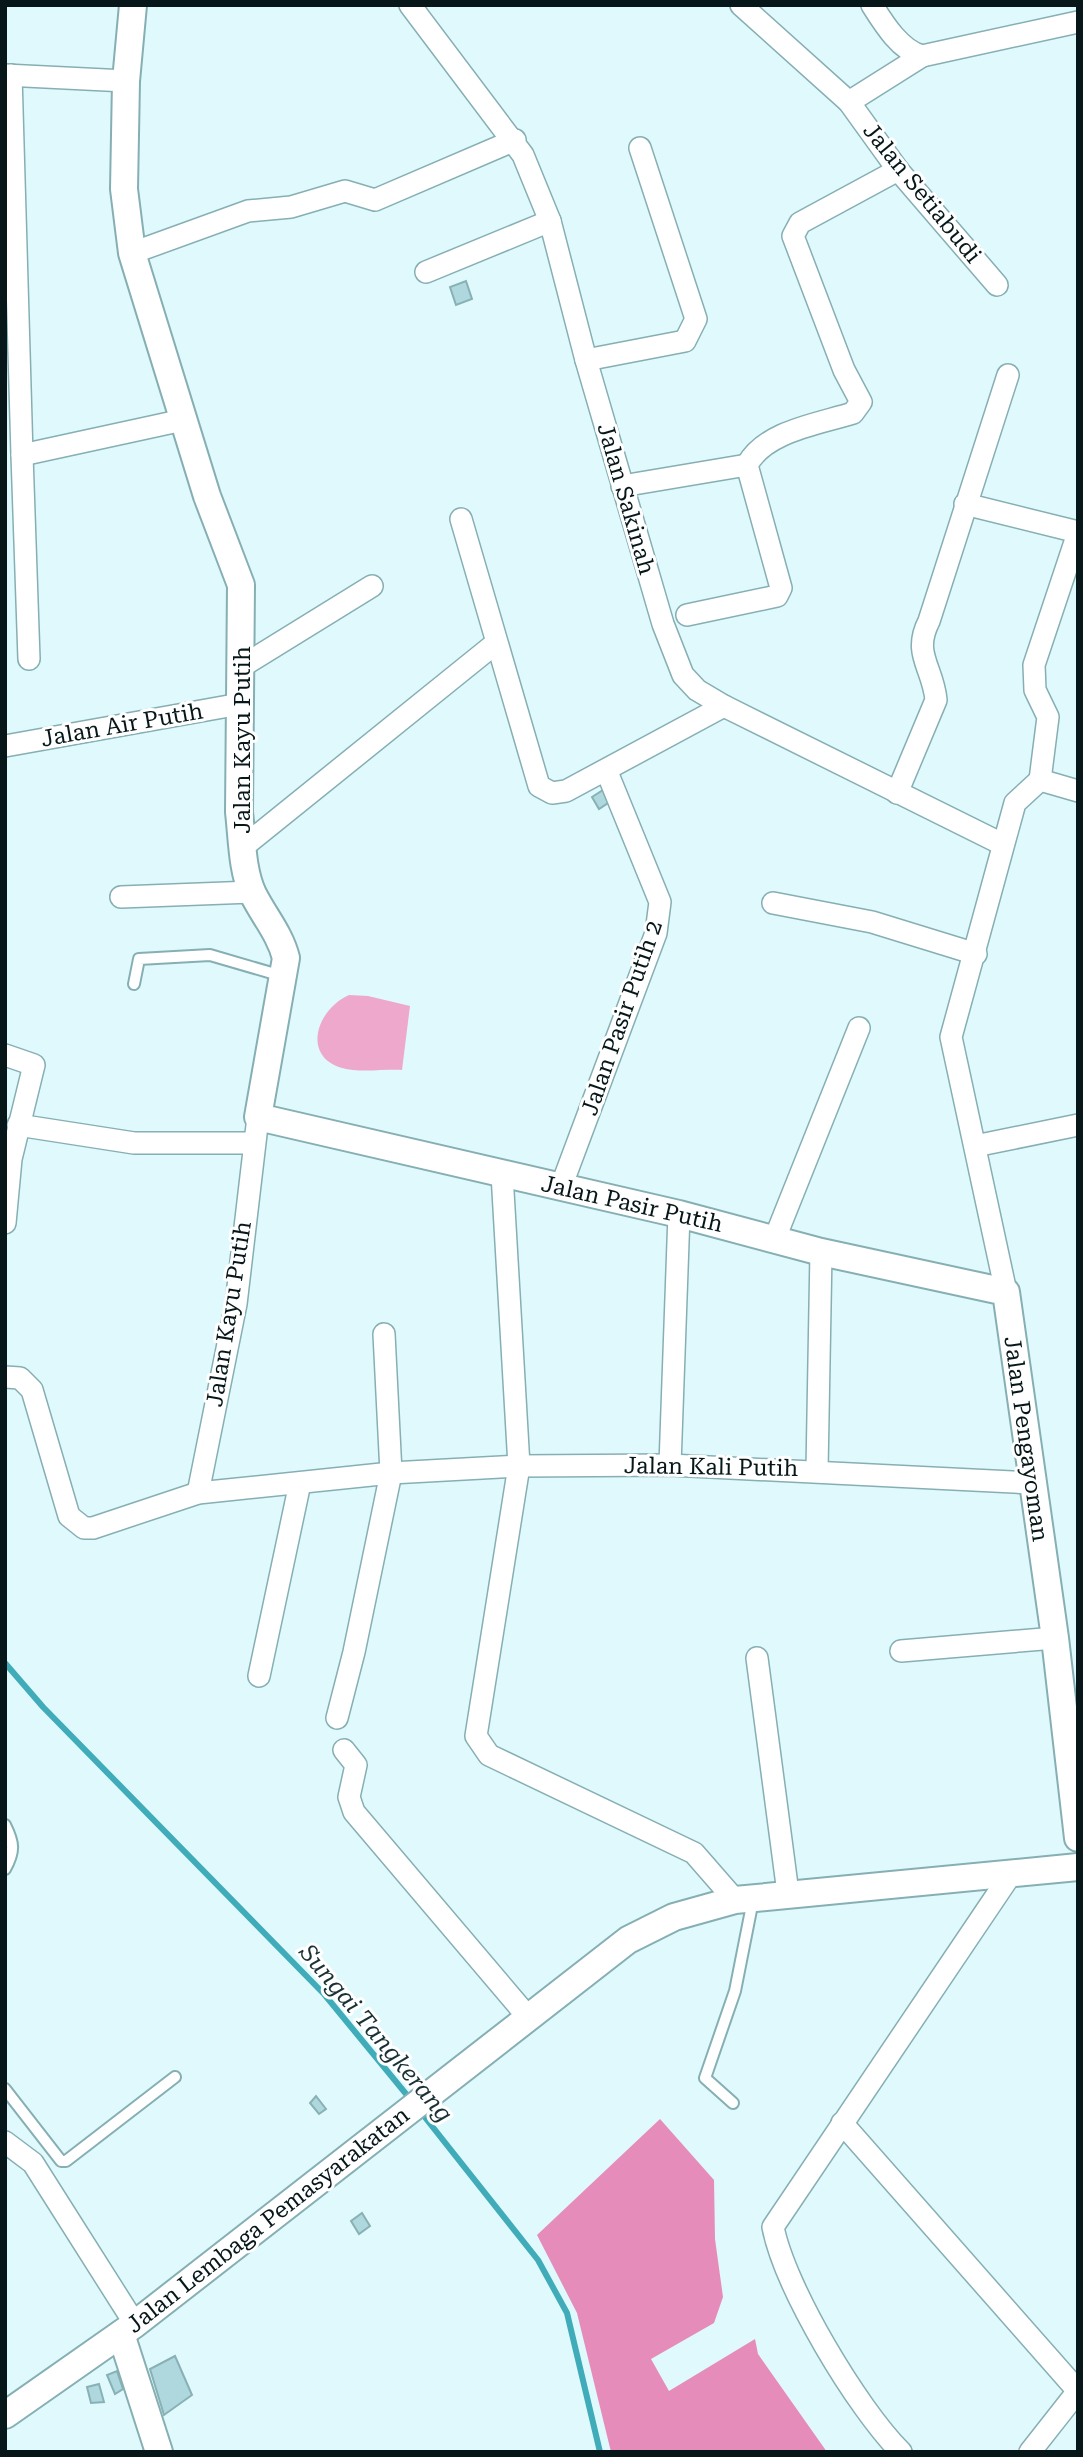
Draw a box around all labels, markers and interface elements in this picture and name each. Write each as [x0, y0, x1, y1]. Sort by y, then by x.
street label: Jalan Setiabudi [857, 118, 987, 268]
street label: Jalan Sakinah [592, 420, 661, 578]
street label: Jalan Kayu Putih [229, 646, 256, 834]
street label: Jalan Air Putih [39, 697, 205, 753]
street label: Jalan Pasir Putih 2 [576, 917, 668, 1119]
street label: Jalan Pasir Putih [539, 1170, 726, 1238]
street label: Jalan Kayu Putih [201, 1219, 257, 1409]
street label: Jalan Pengayoman [998, 1335, 1054, 1544]
street label: Jalan Kali Putih [624, 1452, 799, 1482]
water label: Sungai Tangkerang [293, 1938, 458, 2127]
street label: Jalan Lembaga Pemasyarakatan [121, 2101, 415, 2339]

